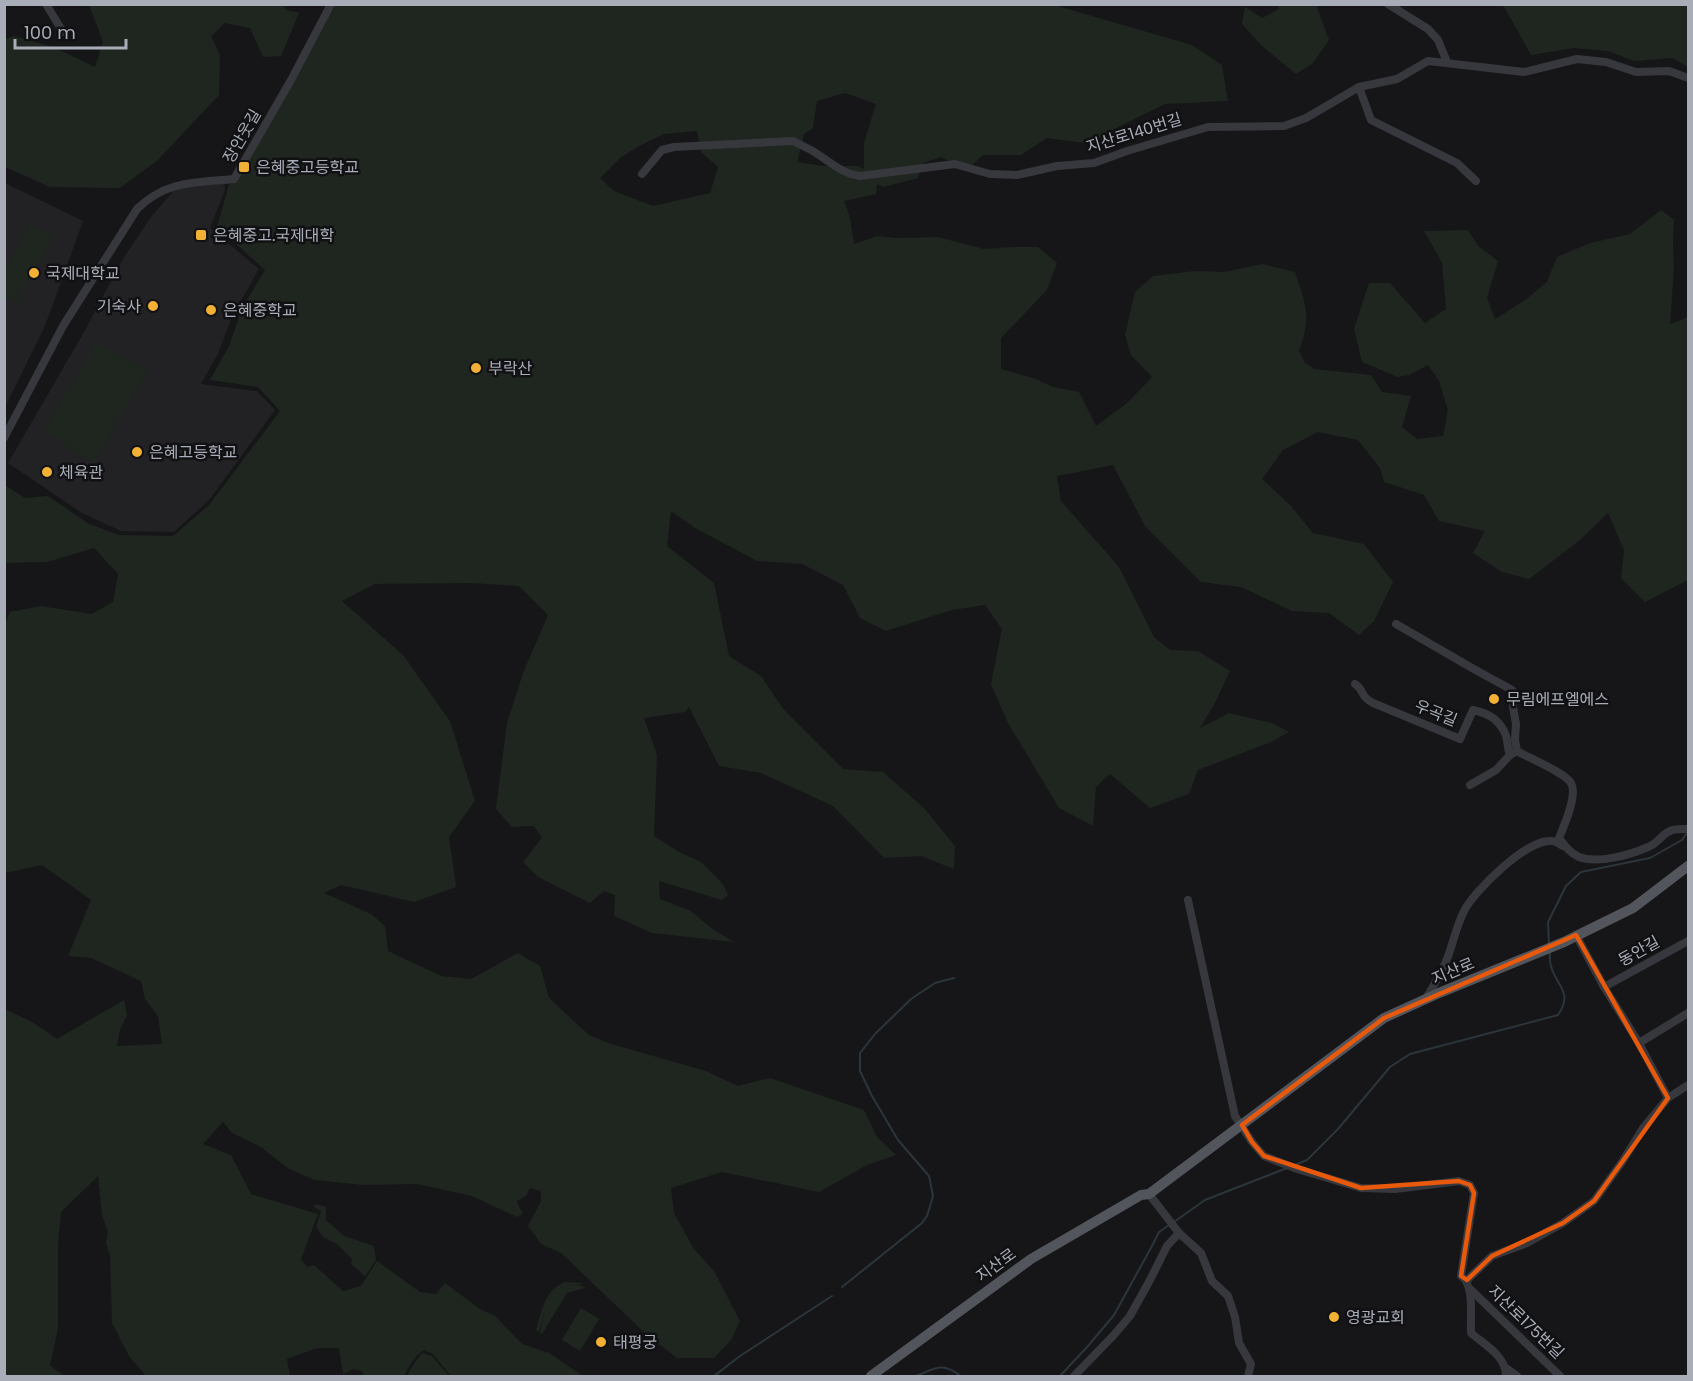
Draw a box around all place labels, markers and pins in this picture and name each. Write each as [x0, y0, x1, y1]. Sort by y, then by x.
place label: 은혜중고등학교 [256, 156, 359, 179]
marker: 은혜중고등학교 [237, 160, 251, 174]
place label: 은혜중고.국제대학 [213, 224, 334, 247]
marker: 은혜중고.국제대학 [194, 228, 208, 242]
place label: 국제대학교 [46, 262, 120, 285]
marker: 국제대학교 [27, 266, 41, 280]
place label: 기숙사 [97, 295, 141, 318]
marker: 기숙사 [146, 299, 160, 313]
place label: 은혜중학교 [223, 299, 297, 322]
marker: 은혜중학교 [204, 303, 218, 317]
place label: 부락산 [488, 357, 532, 380]
marker: 부락산 [469, 361, 483, 375]
place label: 은혜고등학교 [149, 441, 237, 464]
marker: 은혜고등학교 [130, 445, 144, 459]
place label: 체육관 [59, 461, 103, 484]
marker: 체육관 [40, 465, 54, 479]
place label: 무림에프엘에스 [1506, 688, 1609, 711]
marker: 무림에프엘에스 [1487, 692, 1501, 706]
place label: 영광교회 [1346, 1306, 1405, 1329]
marker: 영광교회 [1327, 1310, 1341, 1324]
place label: 태평궁 [613, 1331, 657, 1354]
marker: 태평궁 [594, 1335, 608, 1349]

